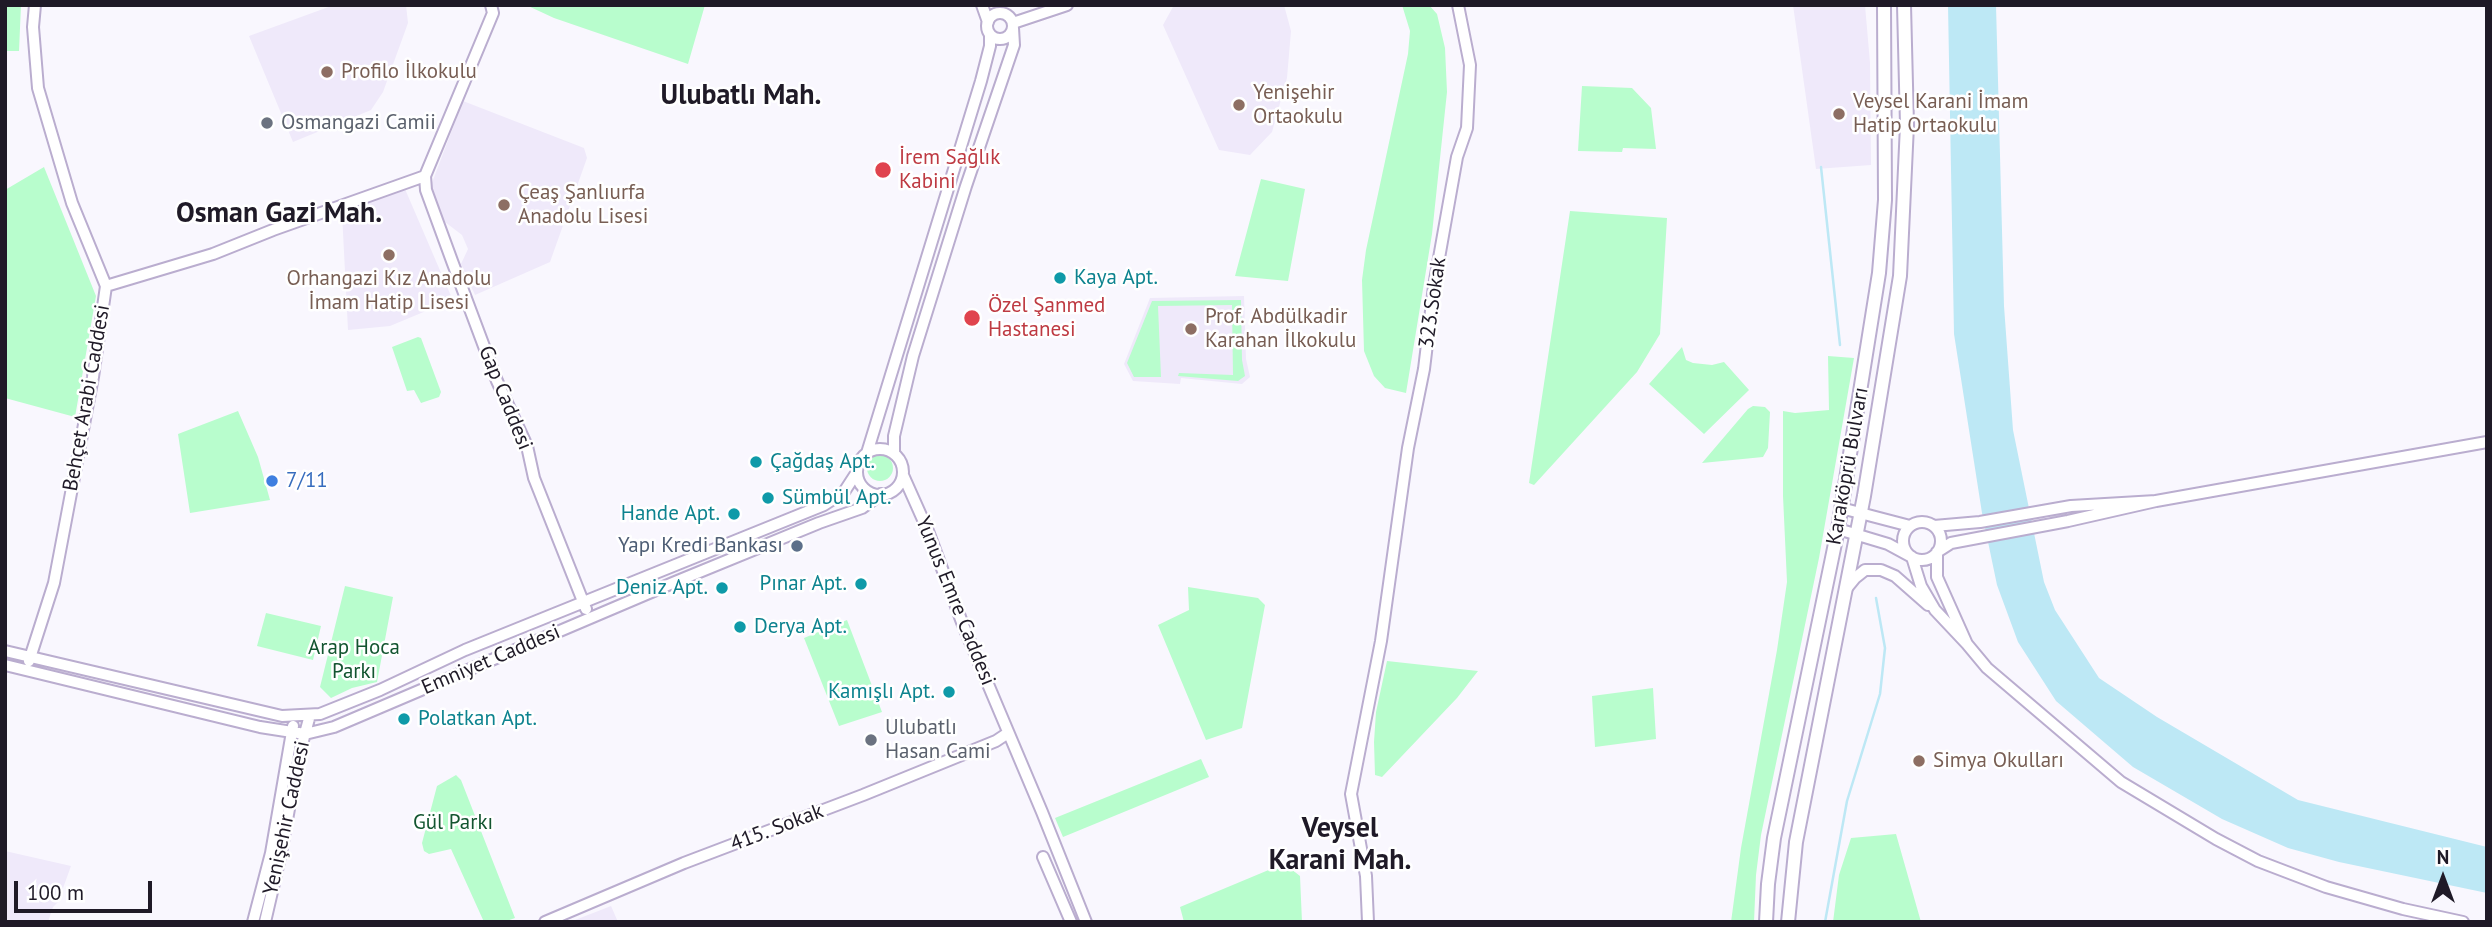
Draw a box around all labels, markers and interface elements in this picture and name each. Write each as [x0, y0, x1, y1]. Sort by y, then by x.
place label: Profilo İlkokulu [341, 59, 477, 85]
marker: Profilo İlkokulu [319, 64, 335, 80]
district label: Ulubatlı Mah. [661, 79, 821, 113]
place label: Yenişehir Ortaokulu [1253, 80, 1343, 130]
place label: Veysel Karani İmam Hatip Ortaokulu [1853, 89, 2028, 139]
marker: Yenişehir Ortaokulu [1231, 97, 1247, 113]
marker: Veysel Karani İmam Hatip Ortaokulu [1831, 106, 1847, 122]
place label: Osmangazi Camii [281, 110, 436, 136]
marker: Osmangazi Camii [259, 115, 275, 131]
place label: İrem Sağlık Kabini [899, 145, 1000, 195]
marker: İrem Sağlık Kabini [873, 160, 893, 180]
place label: Çeaş Şanlıurfa Anadolu Lisesi [518, 180, 648, 230]
district label: Osman Gazi Mah. [176, 197, 382, 231]
marker: Çeaş Şanlıurfa Anadolu Lisesi [496, 197, 512, 213]
marker: Orhangazi Kız Anadolu İmam Hatip Lisesi [381, 247, 397, 263]
street label: 323.Sokak [1414, 256, 1452, 350]
place label: Kaya Apt. [1074, 265, 1158, 291]
place label: Orhangazi Kız Anadolu İmam Hatip Lisesi [287, 266, 491, 316]
marker: Kaya Apt. [1052, 270, 1068, 286]
place label: Özel Şanmed Hastanesi [988, 293, 1105, 343]
street label: Behçet Arabi Caddesi [58, 303, 116, 493]
place label: Prof. Abdülkadir Karahan İlkokulu [1205, 304, 1356, 354]
marker: Özel Şanmed Hastanesi [962, 308, 982, 328]
marker: Prof. Abdülkadir Karahan İlkokulu [1183, 321, 1199, 337]
street label: Gap Caddesi [473, 342, 537, 454]
street label: Karaköprü Bulvarı [1822, 385, 1874, 547]
place label: Çağdaş Apt. [770, 449, 875, 475]
marker: Çağdaş Apt. [748, 454, 764, 470]
place label: 7/11 [286, 468, 328, 494]
marker: 7/11 [264, 473, 280, 489]
place label: Sümbül Apt. [782, 485, 892, 511]
marker: Sümbül Apt. [760, 490, 776, 506]
place label: Hande Apt. [621, 501, 720, 527]
marker: Hande Apt. [726, 506, 742, 522]
street label: Yunus Emre Caddesi [910, 513, 1000, 689]
place label: Yapı Kredi Bankası [618, 533, 783, 559]
marker: Yapı Kredi Bankası [789, 538, 805, 554]
place label: Pınar Apt. [759, 571, 847, 597]
place label: Deniz Apt. [616, 575, 708, 601]
marker: Pınar Apt. [853, 576, 869, 592]
marker: Deniz Apt. [714, 580, 730, 596]
place label: Derya Apt. [754, 614, 847, 640]
street label: Emniyet Caddesi [418, 619, 564, 701]
marker: Derya Apt. [732, 619, 748, 635]
park label: Arap Hoca Parkı [308, 635, 400, 685]
place label: Kamışlı Apt. [828, 679, 935, 705]
marker: Kamışlı Apt. [941, 684, 957, 700]
place label: Polatkan Apt. [418, 706, 537, 732]
marker: Polatkan Apt. [396, 711, 412, 727]
place label: Ulubatlı Hasan Cami [885, 715, 991, 765]
marker: Ulubatlı Hasan Cami [863, 732, 879, 748]
street label: Yenişehir Caddesi [258, 739, 316, 897]
place label: Simya Okulları [1933, 748, 2064, 774]
marker: Simya Okulları [1911, 753, 1927, 769]
street label: 415. Sokak [727, 799, 827, 857]
park label: Gül Parkı [413, 810, 493, 836]
district label: Veysel Karani Mah. [1269, 812, 1411, 878]
north arrow [2408, 843, 2478, 913]
text: N [2437, 845, 2449, 869]
scale bar [18, 867, 156, 911]
text: 100 m [27, 879, 84, 906]

